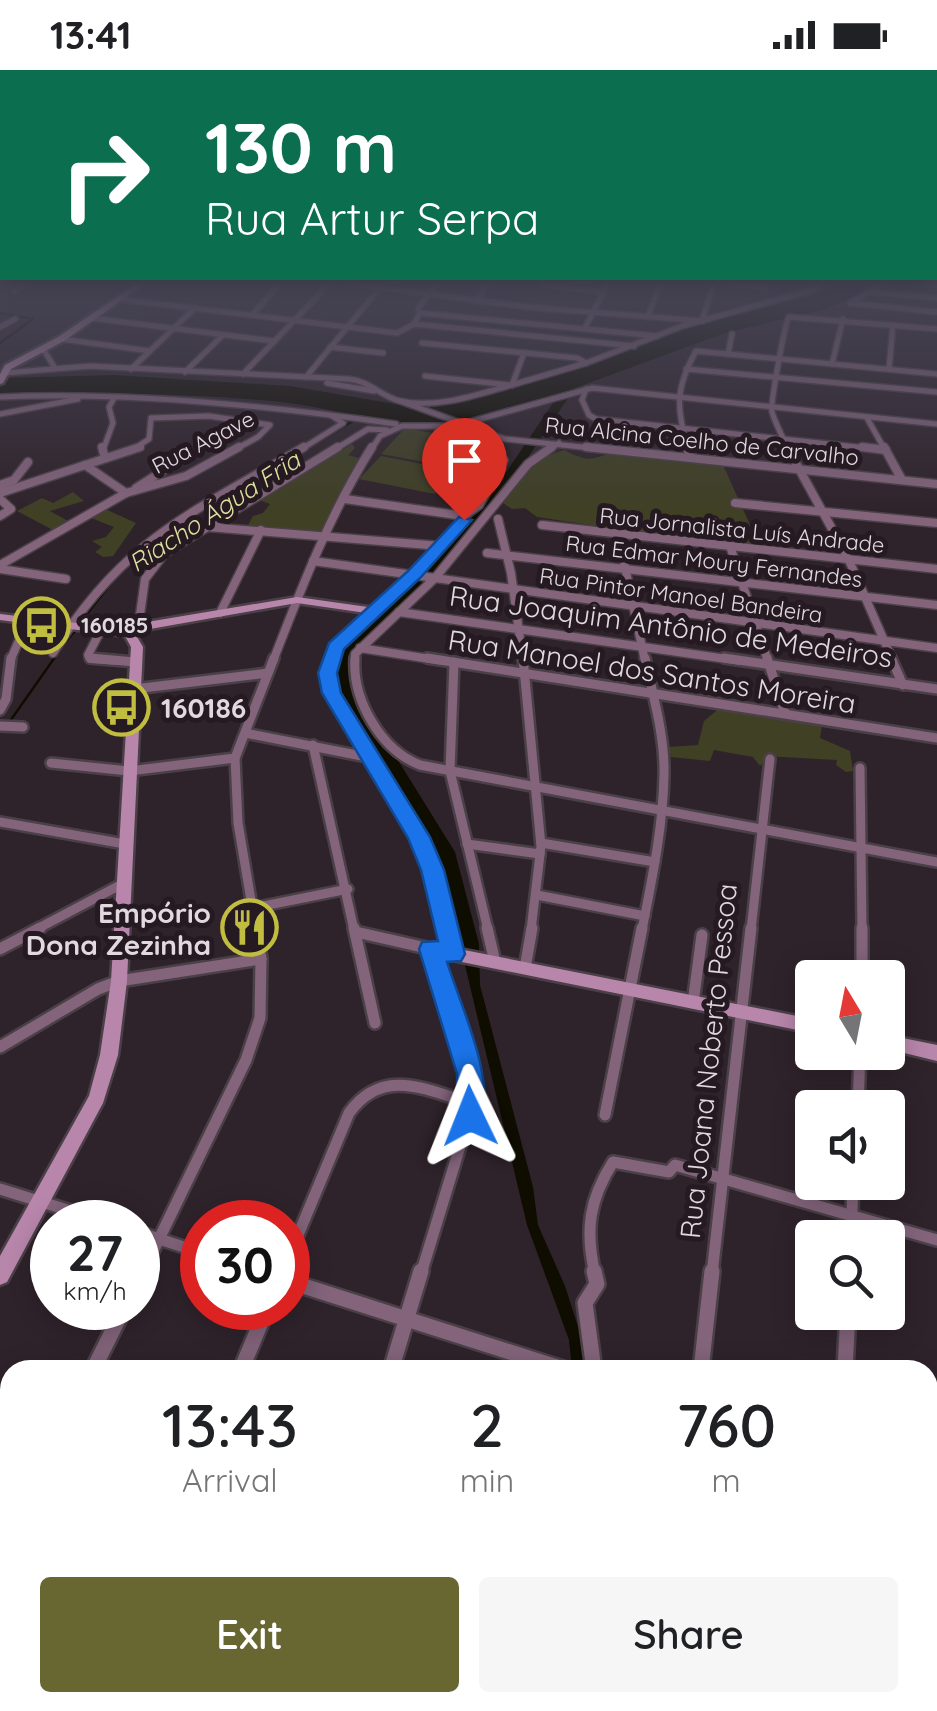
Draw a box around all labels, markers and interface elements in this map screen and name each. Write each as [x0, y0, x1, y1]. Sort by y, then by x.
text: 13:41 [50, 11, 132, 59]
text: 130 m [205, 103, 397, 191]
icon: right [40, 110, 170, 240]
text: Rua Artur Serpa [205, 190, 539, 246]
street label: Rua Agave [147, 404, 259, 480]
street label: Rua Alcina Coelho de Carvalho [544, 411, 860, 471]
pin [422, 418, 507, 521]
icon: arrive [437, 433, 492, 488]
water label: Riacho Água Fria [122, 443, 307, 578]
street label: Rua Jornalista Luís Andrade [598, 501, 886, 559]
street label: Rua Edmar Moury Fernandes [564, 529, 864, 593]
street label: Rua Pintor Manoel Bandeira [538, 561, 824, 629]
street label: Rua Joaquim Antônio de Medeiros [447, 578, 895, 674]
bus stop icon: 160185 [12, 595, 72, 655]
place label: 160185 [81, 611, 149, 639]
street label: Rua Manoel dos Santos Moreira [446, 621, 858, 721]
bus stop icon: 160186 [92, 677, 152, 737]
place label: 160186 [161, 690, 246, 725]
street label: Rua Joana Noberto Pessoa [672, 882, 744, 1240]
place label: Empório Dona Zezinha [26, 895, 211, 962]
restaurant icon: Empório Dona Zezinha [220, 898, 280, 958]
north arrow [795, 960, 905, 1070]
map controls [795, 960, 905, 1330]
position arrow [418, 1064, 522, 1168]
button: sound [795, 1090, 905, 1200]
speed limit sign: 30 [180, 1200, 310, 1330]
button: search [795, 1220, 905, 1330]
text: 27 [67, 1221, 123, 1284]
text: km/h [63, 1275, 127, 1306]
text: 13:43 [162, 1387, 298, 1462]
text: 2 [470, 1387, 504, 1462]
text: 760 [676, 1387, 776, 1462]
text: Arrival [182, 1460, 278, 1500]
text: min [460, 1460, 514, 1500]
text: m [712, 1460, 741, 1500]
button: Exit [40, 1577, 459, 1692]
button: Share [479, 1577, 898, 1692]

